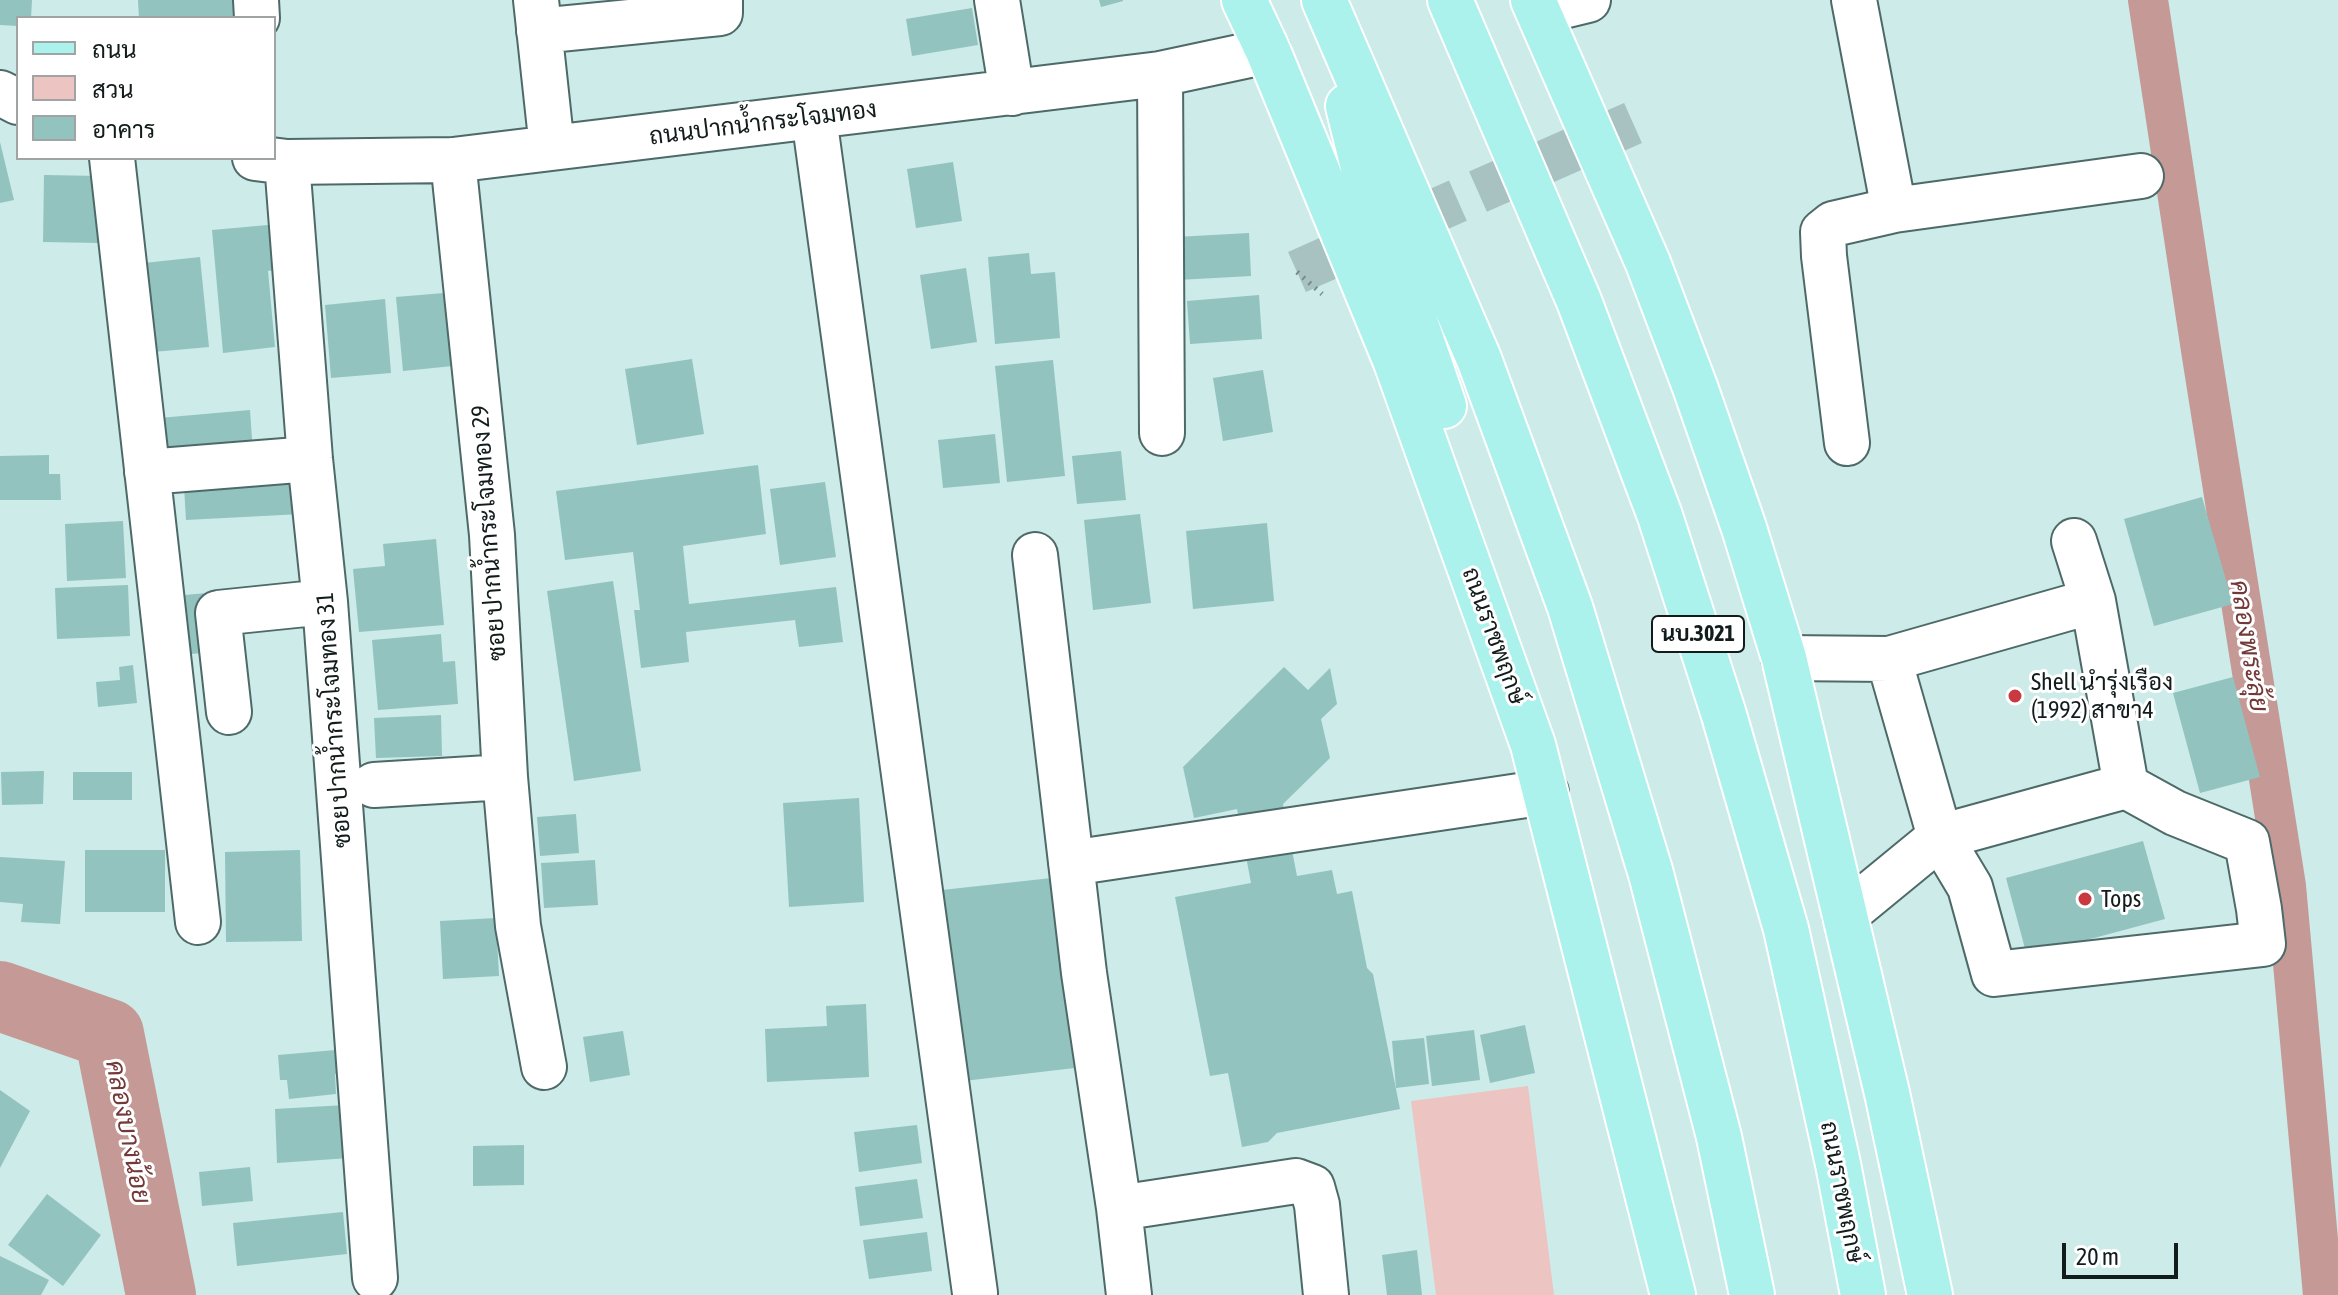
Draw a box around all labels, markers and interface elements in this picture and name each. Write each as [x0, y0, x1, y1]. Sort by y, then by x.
legend [16, 16, 276, 160]
text: ถนน [92, 36, 137, 63]
text: สวน [92, 76, 134, 103]
street label: ถนนปากน้ำกระโจมทอง [648, 95, 878, 151]
text: อาคาร [92, 116, 155, 143]
street label: ซอย ปากน้ำกระโจมทอง 29 [466, 404, 512, 662]
street label: ถนนราชพฤกษ์ [1456, 564, 1532, 708]
water label: คลองพระลุ้ย [2223, 578, 2275, 714]
street label: ซอย ปากน้ำกระโจมทอง 31 [311, 591, 357, 849]
road number: นบ.3021 [1652, 616, 1744, 652]
place label: Shell นำรุ่งเรือง (1992) สาขา4 [2031, 668, 2173, 724]
marker: Shell นำรุ่งเรือง (1992) สาขา4 [2006, 687, 2024, 705]
place label: Tops [2101, 885, 2141, 913]
marker: Tops [2076, 890, 2094, 908]
water label: คลองบางน้อย [99, 1058, 157, 1206]
street label: ถนนราชพฤกษ์ [1814, 1119, 1870, 1265]
scale bar [2066, 1227, 2182, 1277]
text: 20 m [2076, 1243, 2119, 1270]

